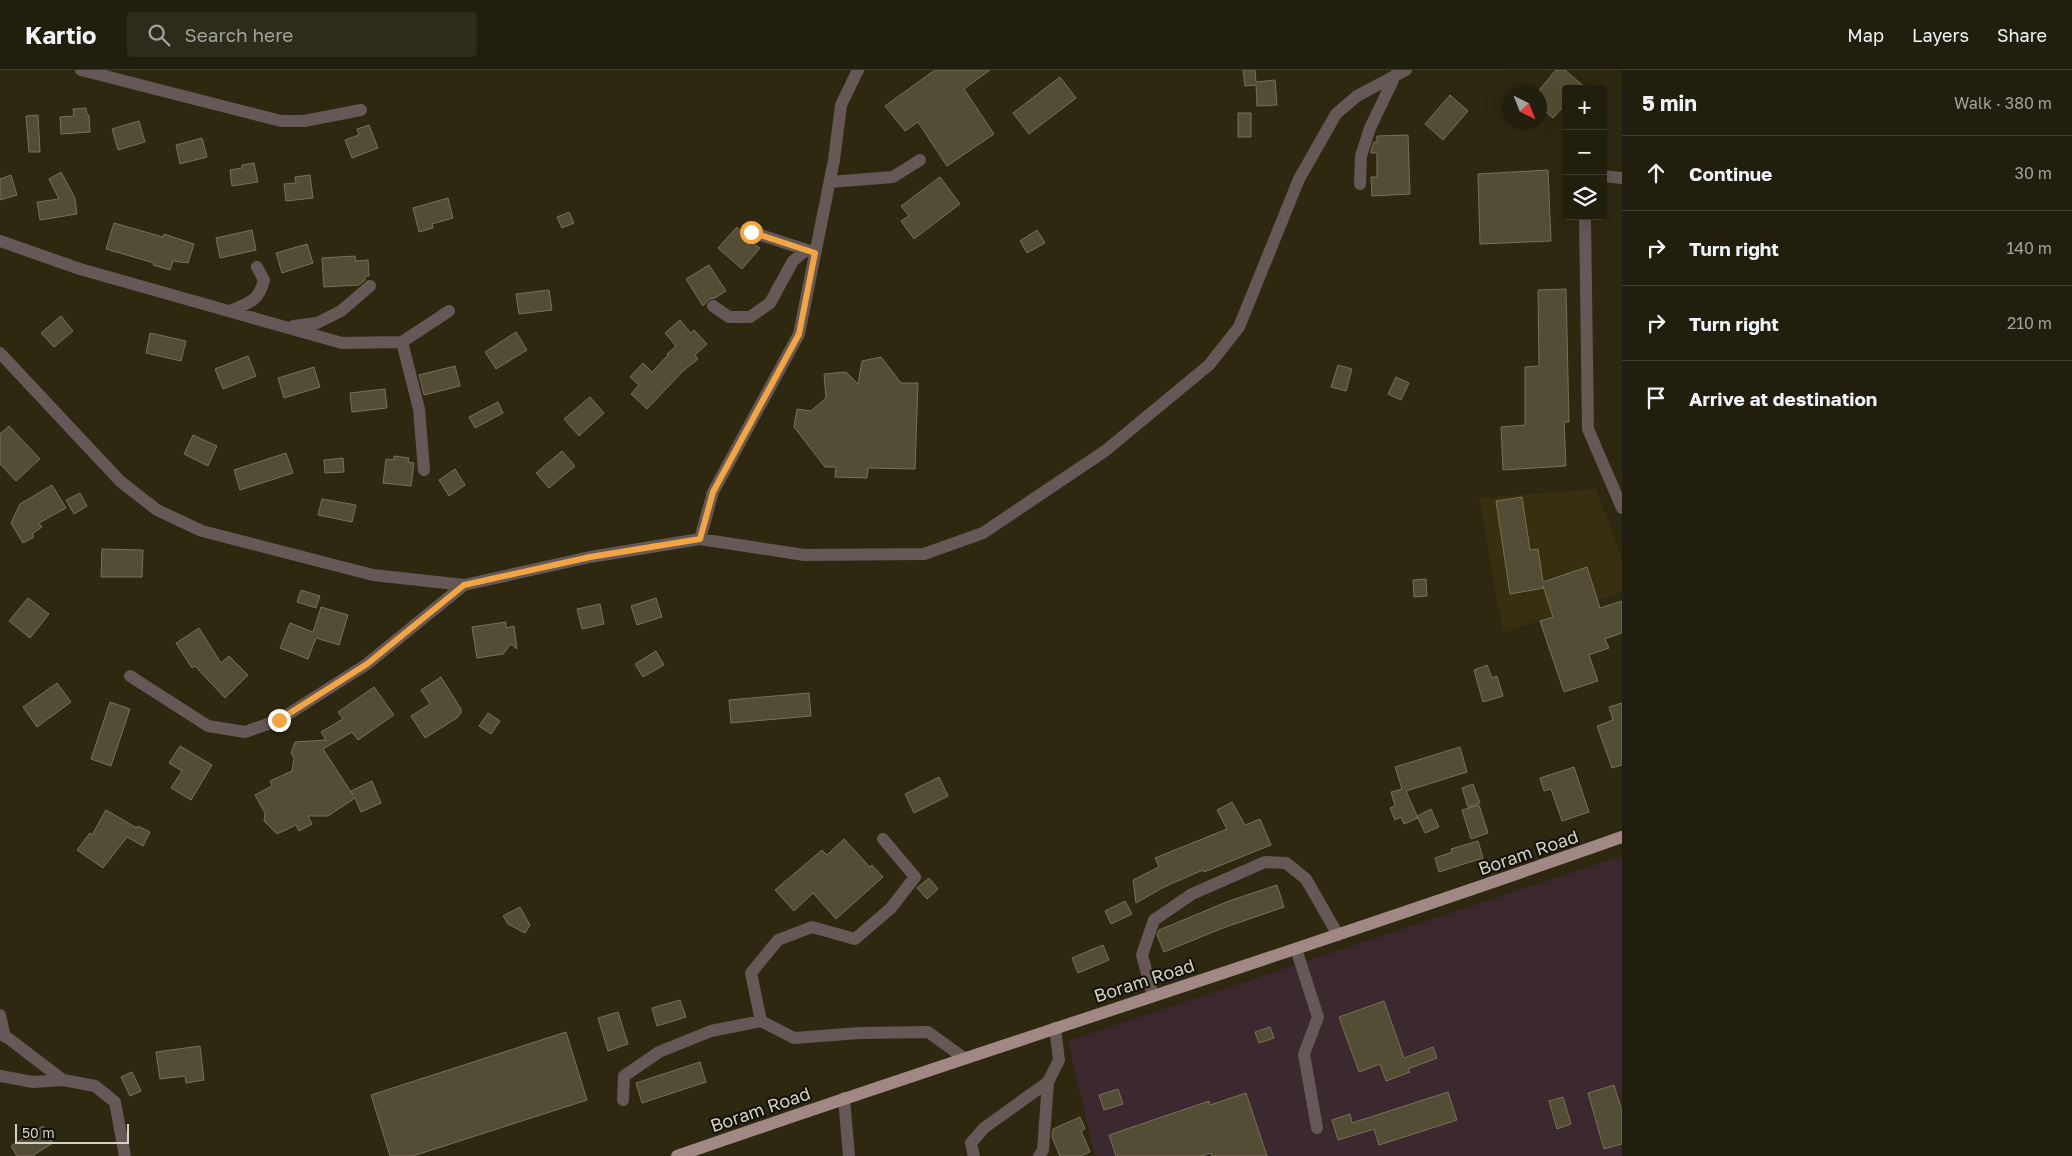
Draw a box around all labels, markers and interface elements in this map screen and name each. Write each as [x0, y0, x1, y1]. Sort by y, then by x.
search box [127, 12, 477, 57]
text: Kartio [25, 20, 97, 49]
icon: search [145, 21, 173, 49]
text: Search here [185, 23, 293, 46]
text: Map [1847, 24, 1884, 46]
text: Layers [1912, 24, 1969, 46]
text: Share [1997, 24, 2047, 46]
north arrow [1502, 85, 1547, 130]
map controls [1562, 85, 1607, 220]
button: + [1562, 85, 1607, 130]
text: 5 min [1642, 90, 1697, 116]
text: Walk · 380 m [1954, 93, 2052, 113]
button: − [1562, 130, 1607, 175]
icon: ahead [1642, 159, 1670, 187]
text: Continue [1689, 162, 1772, 185]
text: 30 m [2015, 163, 2052, 183]
button: layers [1562, 175, 1607, 220]
route start [740, 221, 763, 244]
icon: right [1642, 234, 1670, 262]
text: Turn right [1689, 237, 1779, 260]
text: 140 m [2006, 238, 2052, 258]
icon: right [1642, 309, 1670, 337]
text: Turn right [1689, 312, 1779, 335]
text: 210 m [2007, 313, 2052, 333]
icon: arrive [1642, 384, 1670, 412]
text: Arrive at destination [1689, 387, 1877, 410]
route end [268, 709, 291, 732]
street label: Boram Road [1475, 825, 1581, 879]
street label: Boram Road [1091, 953, 1197, 1007]
street label: Boram Road [707, 1082, 813, 1136]
scale bar [15, 1121, 129, 1144]
text: 50 m [22, 1124, 55, 1141]

